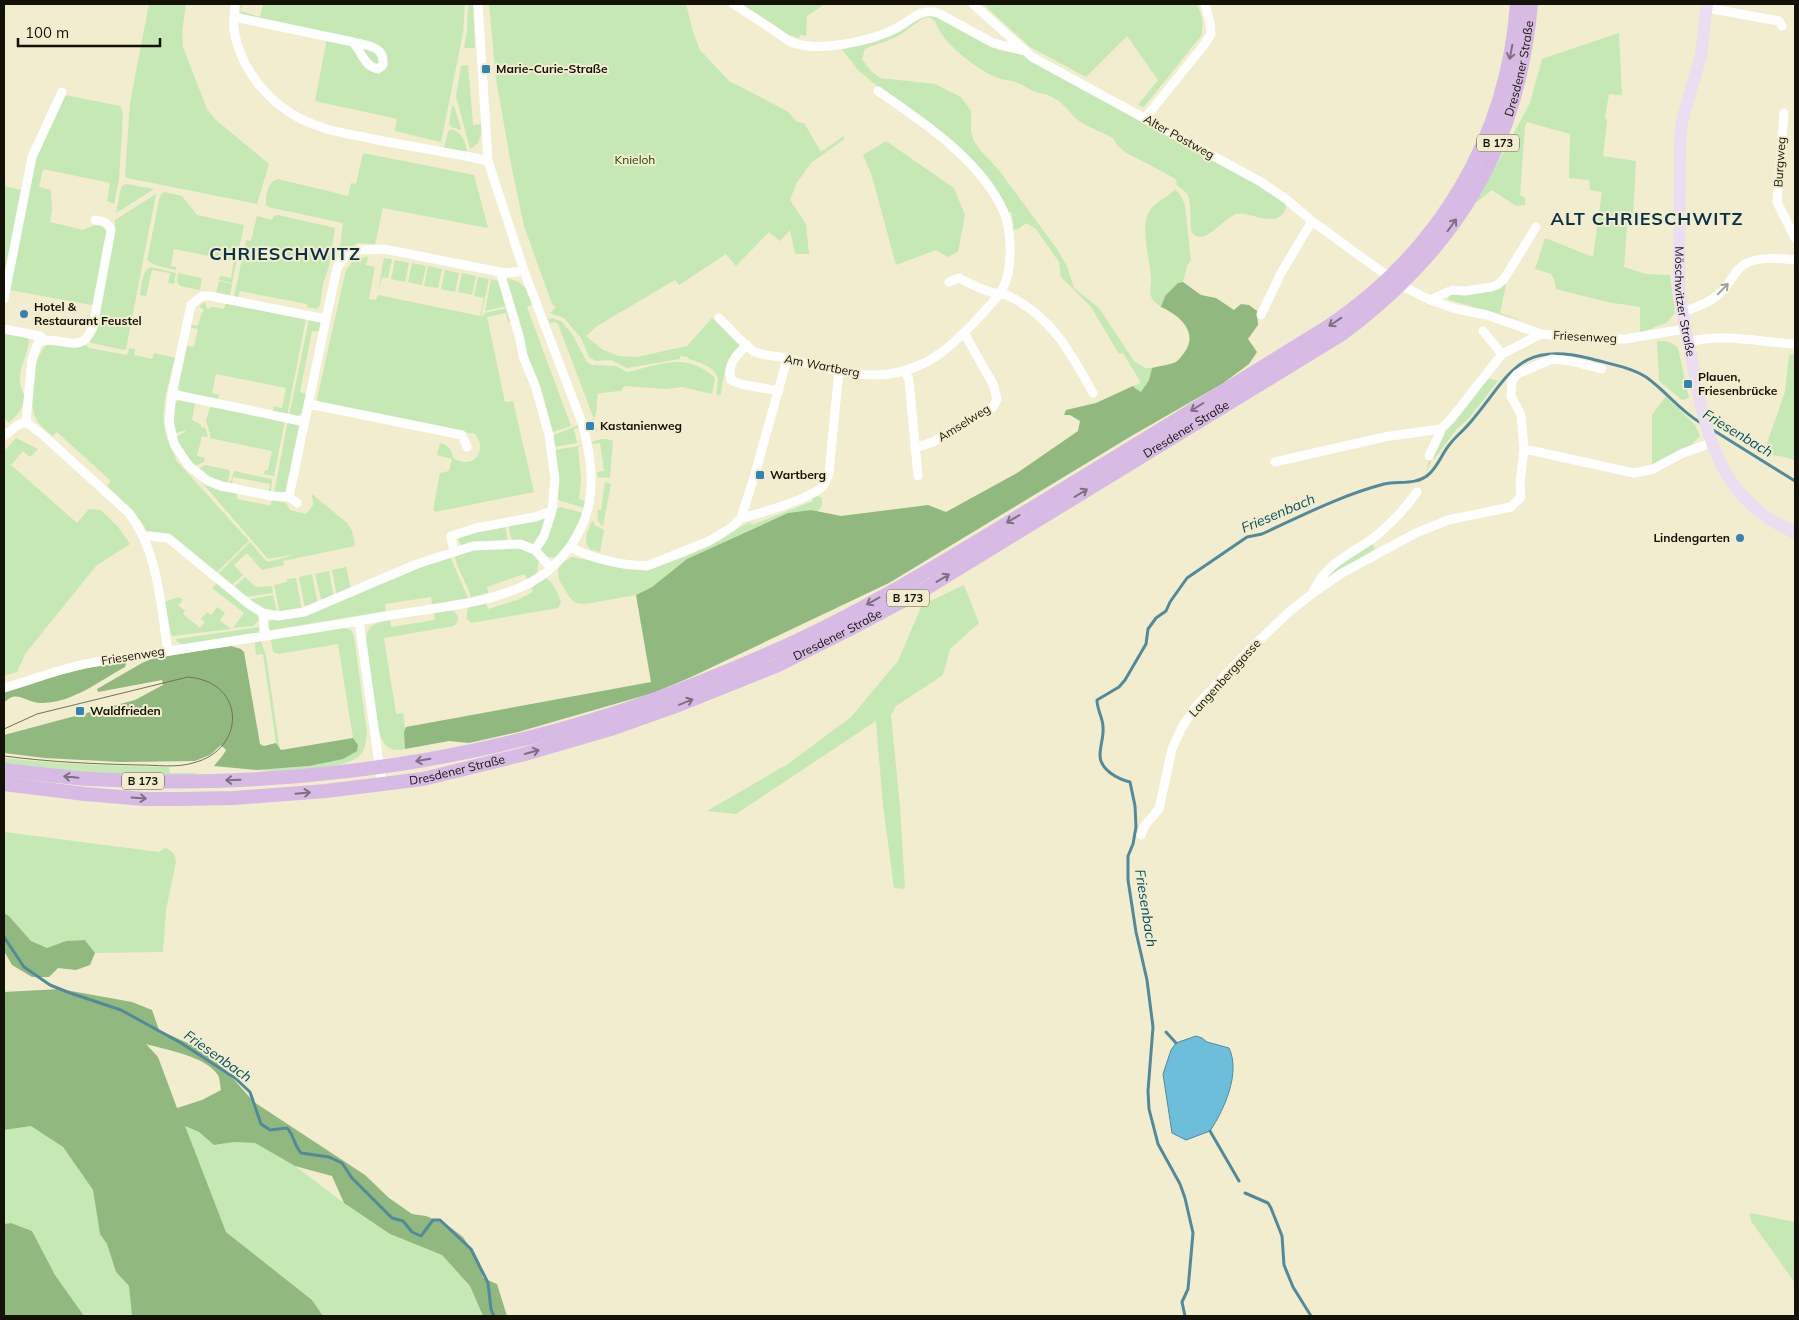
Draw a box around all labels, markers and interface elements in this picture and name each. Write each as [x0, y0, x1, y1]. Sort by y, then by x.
scale bar [18, 15, 160, 47]
street label: Dresdener Straße [1501, 20, 1536, 118]
text: 100 m [25, 23, 69, 42]
one-way arrow [1506, 44, 1515, 60]
place label: Marie-Curie-Straße [496, 61, 608, 76]
marker: Marie-Curie-Straße [480, 63, 492, 75]
street label: Alter Postweg [1141, 111, 1217, 162]
road number: B 173 [1477, 134, 1519, 152]
street label: Burgweg [1770, 136, 1789, 188]
park label: Knieloh [615, 152, 655, 167]
district label: ALT CHRIESCHWITZ [1550, 207, 1744, 230]
one-way arrow [1447, 219, 1458, 233]
district label: CHRIESCHWITZ [209, 242, 361, 265]
street label: Möschwitzer Straße [1672, 246, 1699, 358]
one-way arrow [1717, 282, 1729, 295]
place label: Hotel & Restaurant Feustel [34, 299, 142, 328]
marker: Hotel & Restaurant Feustel [18, 308, 30, 320]
one-way arrow [1328, 317, 1342, 327]
street label: Friesenweg [1553, 327, 1617, 346]
street label: Am Wartberg [783, 351, 861, 380]
place label: Plauen, Friesenbrücke [1698, 369, 1778, 398]
marker: Plauen, Friesenbrücke [1682, 378, 1694, 390]
street label: Dresdener Straße [1140, 397, 1232, 461]
street label: Amselweg [935, 401, 993, 445]
one-way arrow [1190, 403, 1204, 413]
water label: Friesenbach [1700, 405, 1776, 461]
place label: Kastanienweg [600, 418, 682, 433]
marker: Kastanienweg [584, 420, 596, 432]
place label: Wartberg [770, 467, 826, 482]
marker: Wartberg [754, 469, 766, 481]
one-way arrow [1074, 488, 1088, 498]
water label: Friesenbach [1238, 489, 1318, 537]
one-way arrow [1007, 515, 1021, 525]
place label: Lindengarten [1653, 530, 1730, 545]
marker: Lindengarten [1734, 532, 1746, 544]
one-way arrow [935, 573, 949, 583]
road number: B 173 [887, 590, 929, 606]
one-way arrow [865, 596, 880, 606]
street label: Dresdener Straße [790, 605, 884, 663]
street label: Langenberggasse [1186, 636, 1264, 720]
street label: Friesenweg [100, 643, 166, 668]
one-way arrow [678, 696, 693, 706]
place label: Waldfrieden [90, 703, 161, 718]
marker: Waldfrieden [74, 705, 86, 717]
one-way arrow [523, 746, 539, 756]
street label: Dresdener Straße [408, 751, 506, 788]
one-way arrow [415, 755, 431, 765]
one-way arrow [63, 772, 79, 782]
road number: B 173 [122, 772, 164, 789]
one-way arrow [226, 775, 242, 785]
one-way arrow [294, 789, 310, 798]
one-way arrow [131, 793, 147, 803]
water label: Friesenbach [1131, 868, 1161, 948]
water label: Friesenbach [181, 1026, 255, 1086]

